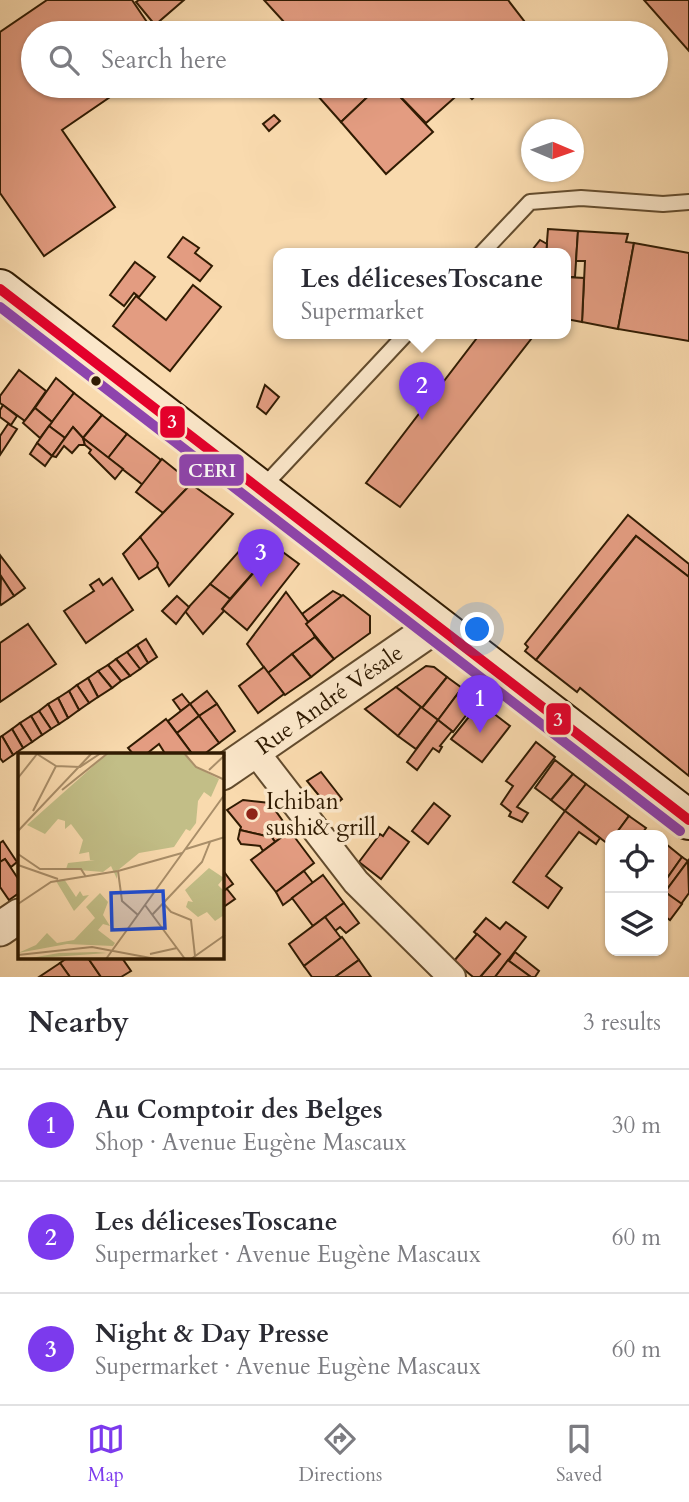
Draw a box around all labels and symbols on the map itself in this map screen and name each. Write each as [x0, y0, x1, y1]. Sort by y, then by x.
north arrow [521, 119, 584, 182]
pin: 2 [399, 362, 445, 420]
unlabelled marker [89, 374, 103, 388]
line badge: 3 [159, 405, 186, 439]
text: 3 [167, 409, 177, 435]
line badge: CERI [178, 453, 245, 487]
text: CERI [188, 458, 236, 484]
pin: 3 [238, 529, 284, 587]
your location [460, 612, 494, 646]
street label: Rue André Vésale [249, 637, 409, 762]
pin: 1 [457, 675, 503, 733]
line badge: 3 [545, 702, 572, 736]
text: 3 [553, 707, 563, 733]
inset map [18, 753, 224, 960]
place label: Ichiban sushi& grill [266, 786, 376, 843]
marker: Ichiban sushi& grill [244, 806, 260, 822]

